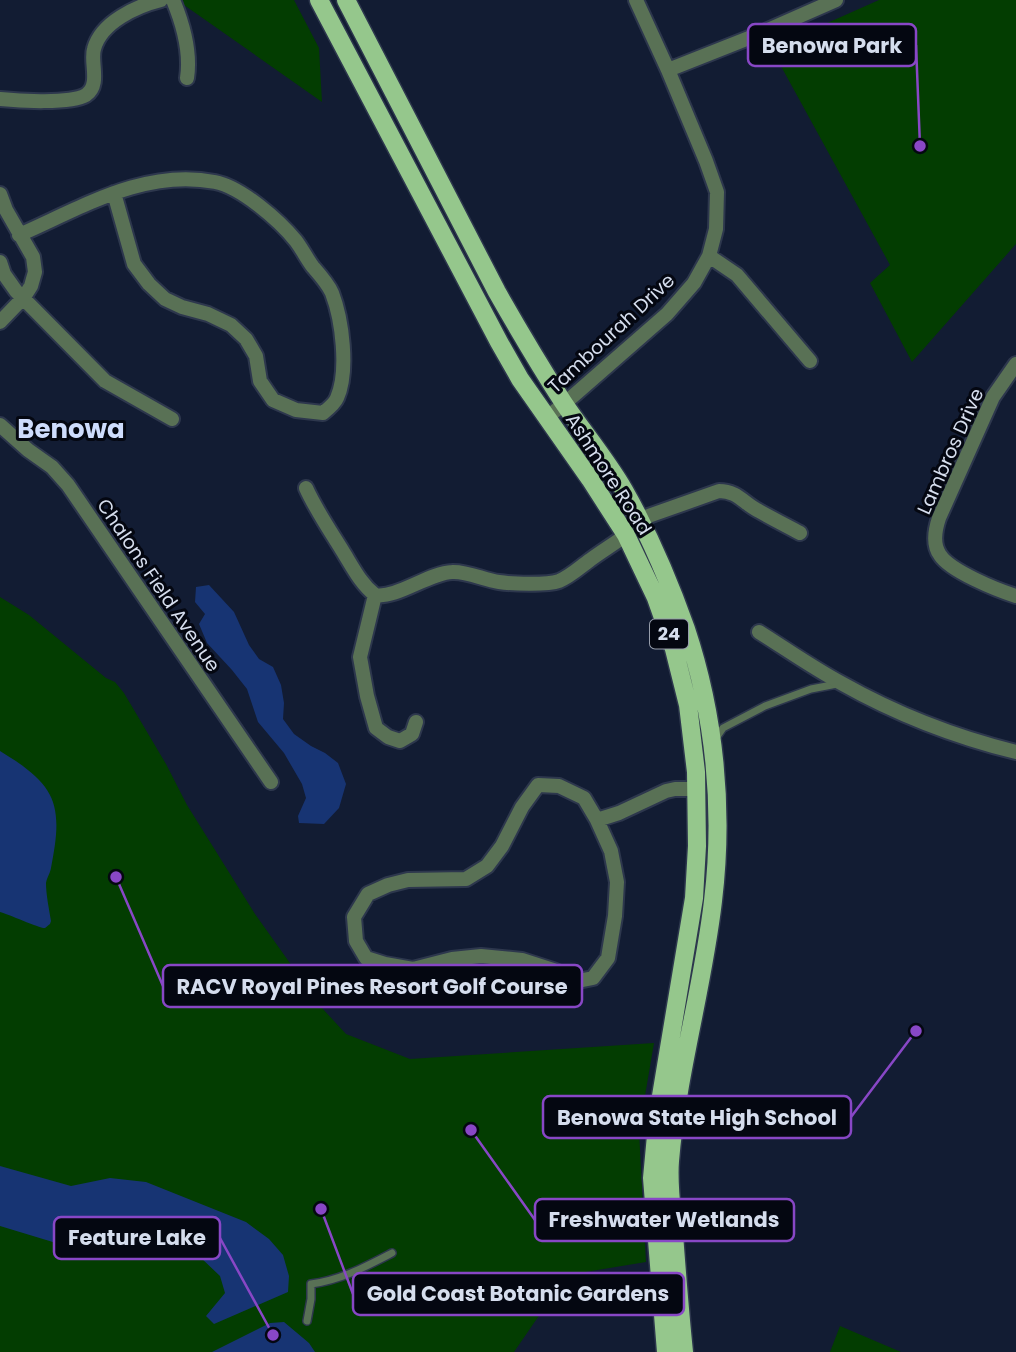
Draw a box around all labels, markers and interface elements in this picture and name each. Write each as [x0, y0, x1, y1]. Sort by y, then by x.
callout: Benowa Park [748, 24, 916, 66]
text: Benowa Park [762, 31, 902, 60]
street label: Tambourah Drive [542, 267, 681, 399]
street label: Lambros Drive [911, 384, 990, 519]
street label: Ashmore Road [559, 408, 658, 540]
district label: Benowa [17, 411, 125, 447]
street label: Chalons Field Avenue [90, 493, 227, 677]
road number: 24 [650, 620, 688, 648]
callout: RACV Royal Pines Resort Golf Course [163, 965, 582, 1007]
text: RACV Royal Pines Resort Golf Course [176, 972, 568, 1001]
callout: Benowa State High School [543, 1096, 851, 1138]
text: Benowa State High School [557, 1103, 837, 1132]
callout: Freshwater Wetlands [535, 1199, 794, 1241]
text: Freshwater Wetlands [549, 1205, 779, 1234]
callout: Feature Lake [54, 1217, 220, 1259]
text: Feature Lake [68, 1223, 206, 1252]
callout: Gold Coast Botanic Gardens [353, 1273, 684, 1315]
text: Gold Coast Botanic Gardens [367, 1279, 669, 1308]

